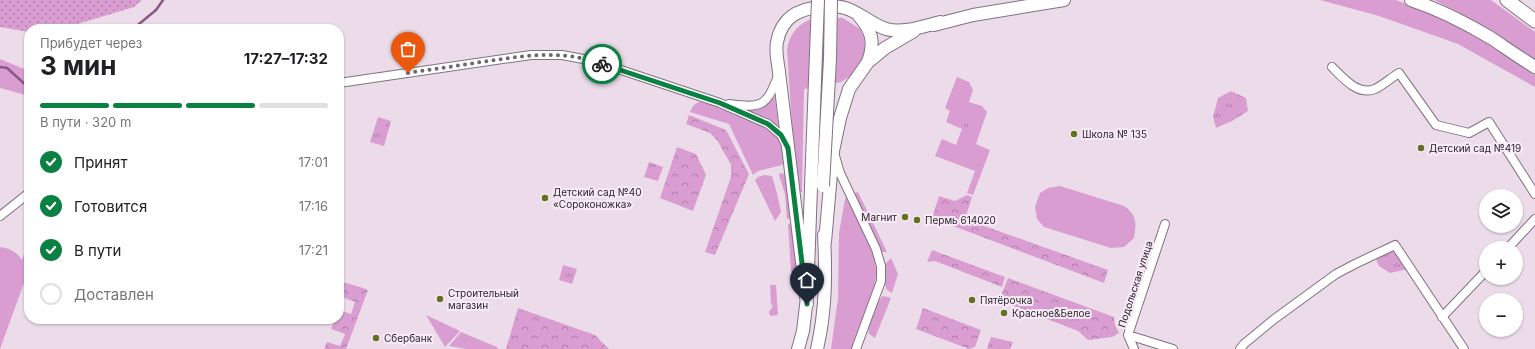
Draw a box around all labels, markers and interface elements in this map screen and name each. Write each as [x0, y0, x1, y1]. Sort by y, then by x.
pin [391, 32, 425, 73]
text: Прибудет через [40, 35, 142, 51]
icon: bag [397, 38, 419, 60]
courier [582, 44, 622, 84]
text: 17:27–17:32 [244, 49, 328, 68]
text: 3 мин [40, 50, 116, 81]
icon: bike [591, 53, 613, 75]
text: В пути · 320 m [40, 114, 131, 130]
place label: Школа № 135 [1082, 128, 1147, 140]
marker: Школа № 135 [1069, 129, 1079, 139]
place label: Детский сад №419 [1429, 142, 1521, 154]
marker: Детский сад №419 [1416, 143, 1426, 153]
icon: check [40, 151, 62, 173]
text: Принят [74, 153, 127, 172]
text: 17:01 [299, 154, 328, 170]
place label: Детский сад №40 «Сороконожка» [553, 186, 642, 210]
map controls [1479, 189, 1523, 337]
button: layers [1479, 189, 1523, 233]
marker: Детский сад №40 «Сороконожка» [540, 193, 550, 203]
icon: check [40, 195, 62, 217]
text: Готовится [74, 197, 147, 216]
text: 17:16 [299, 198, 328, 214]
place label: Магнит [861, 211, 897, 223]
marker: Магнит [900, 212, 910, 222]
place label: Пермь 614020 [925, 214, 996, 226]
marker: Пермь 614020 [912, 215, 922, 225]
icon: check [40, 239, 62, 261]
street label: Подольская улица [1115, 239, 1155, 329]
text: В пути [74, 241, 121, 260]
button: + [1479, 241, 1523, 285]
text: 17:21 [299, 242, 328, 258]
pin [790, 263, 824, 304]
icon: home [796, 269, 818, 291]
text: Доставлен [74, 285, 154, 304]
place label: Строительный магазин [448, 287, 519, 311]
button: − [1479, 293, 1523, 337]
marker: Строительный магазин [435, 294, 445, 304]
place label: Пятёрочка [980, 294, 1032, 306]
marker: Пятёрочка [967, 295, 977, 305]
place label: Красное&Белое [1012, 307, 1090, 319]
marker: Красное&Белое [999, 308, 1009, 318]
place label: Сбербанк [384, 332, 433, 344]
marker: Сбербанк [371, 333, 381, 343]

